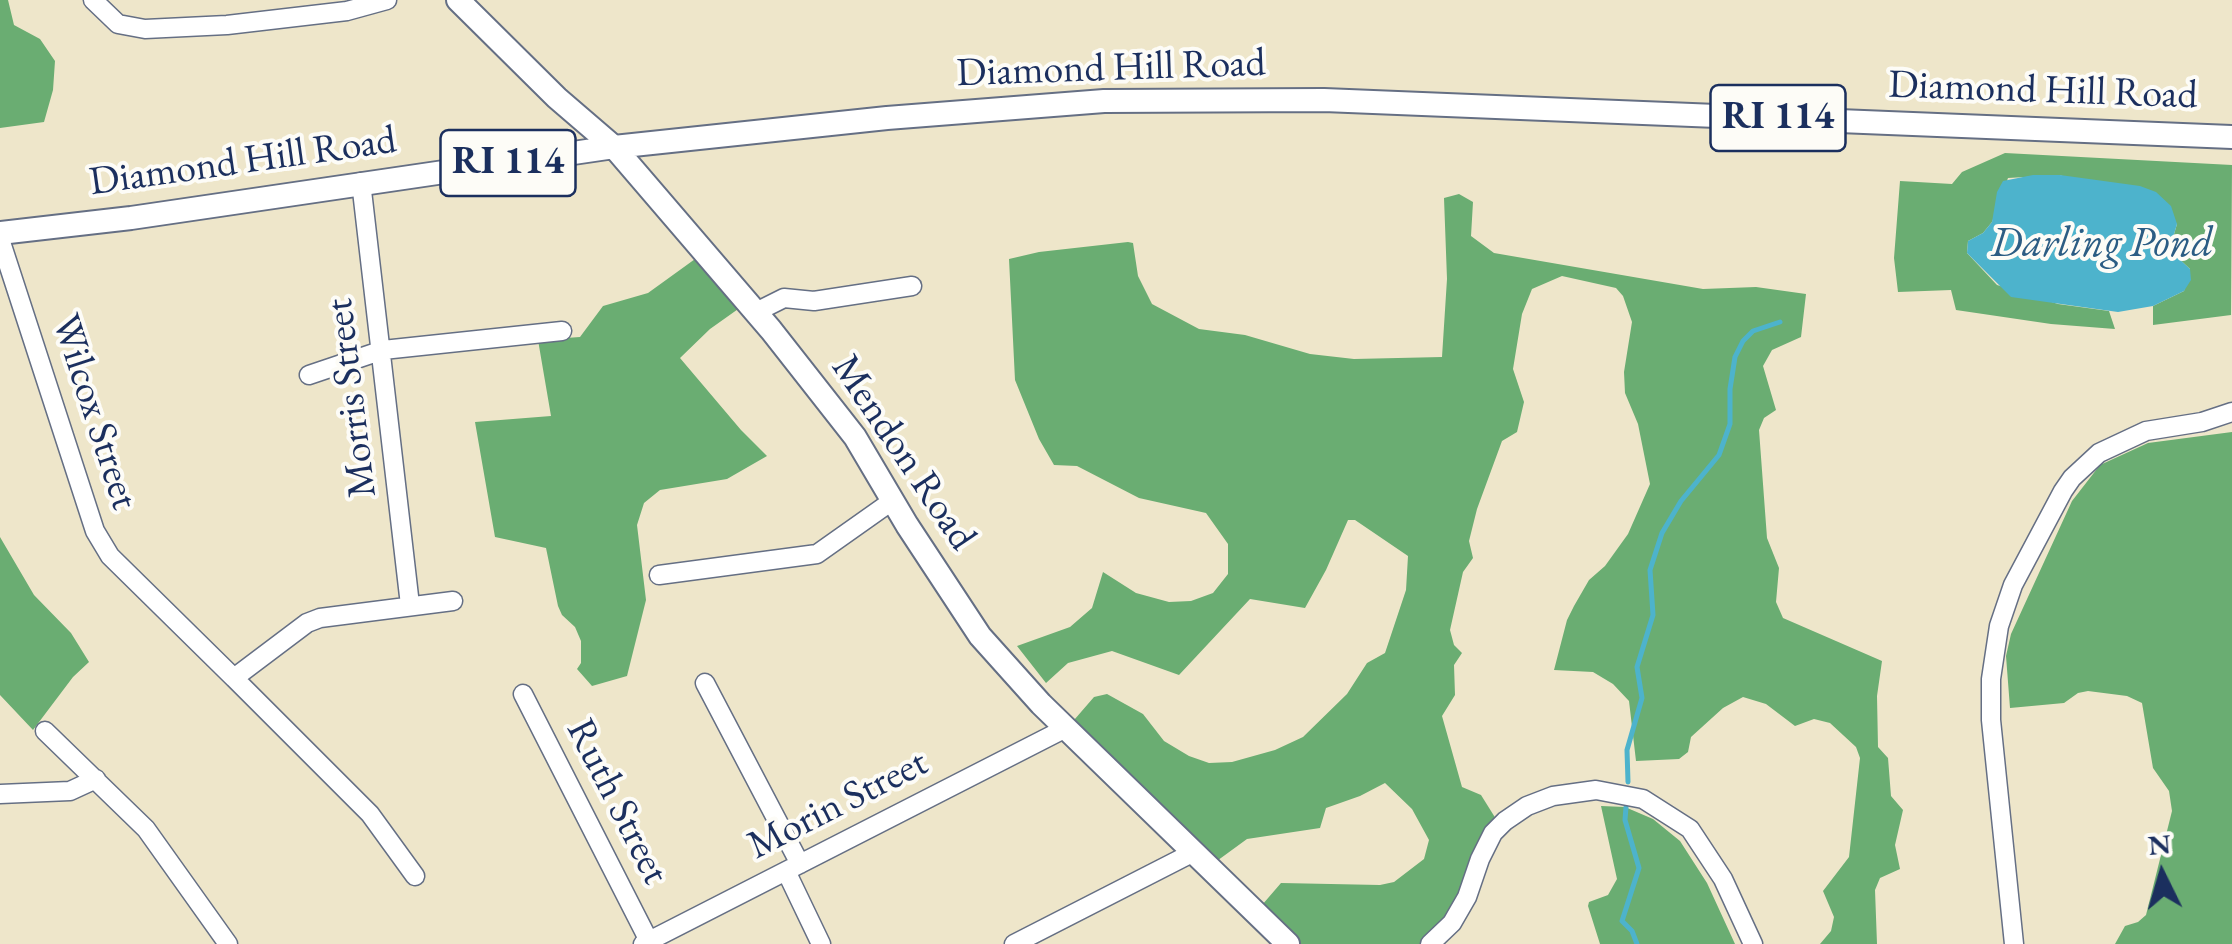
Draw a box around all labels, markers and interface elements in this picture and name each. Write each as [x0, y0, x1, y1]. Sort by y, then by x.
street label: Diamond Hill Road [956, 40, 1266, 98]
street label: Diamond Hill Road [1888, 62, 2198, 120]
road number: RI 114 [1710, 85, 1846, 151]
street label: Diamond Hill Road [87, 117, 399, 207]
road number: RI 114 [440, 130, 576, 196]
water label: Darling Pond [1991, 220, 2213, 270]
street label: Morris Street [316, 296, 388, 500]
street label: Wilcox Street [40, 308, 148, 516]
street label: Mendon Road [820, 346, 986, 560]
street label: Ruth Street [555, 712, 679, 892]
street label: Morin Street [740, 739, 936, 871]
north arrow [2112, 824, 2212, 924]
text: N [2147, 825, 2172, 863]

